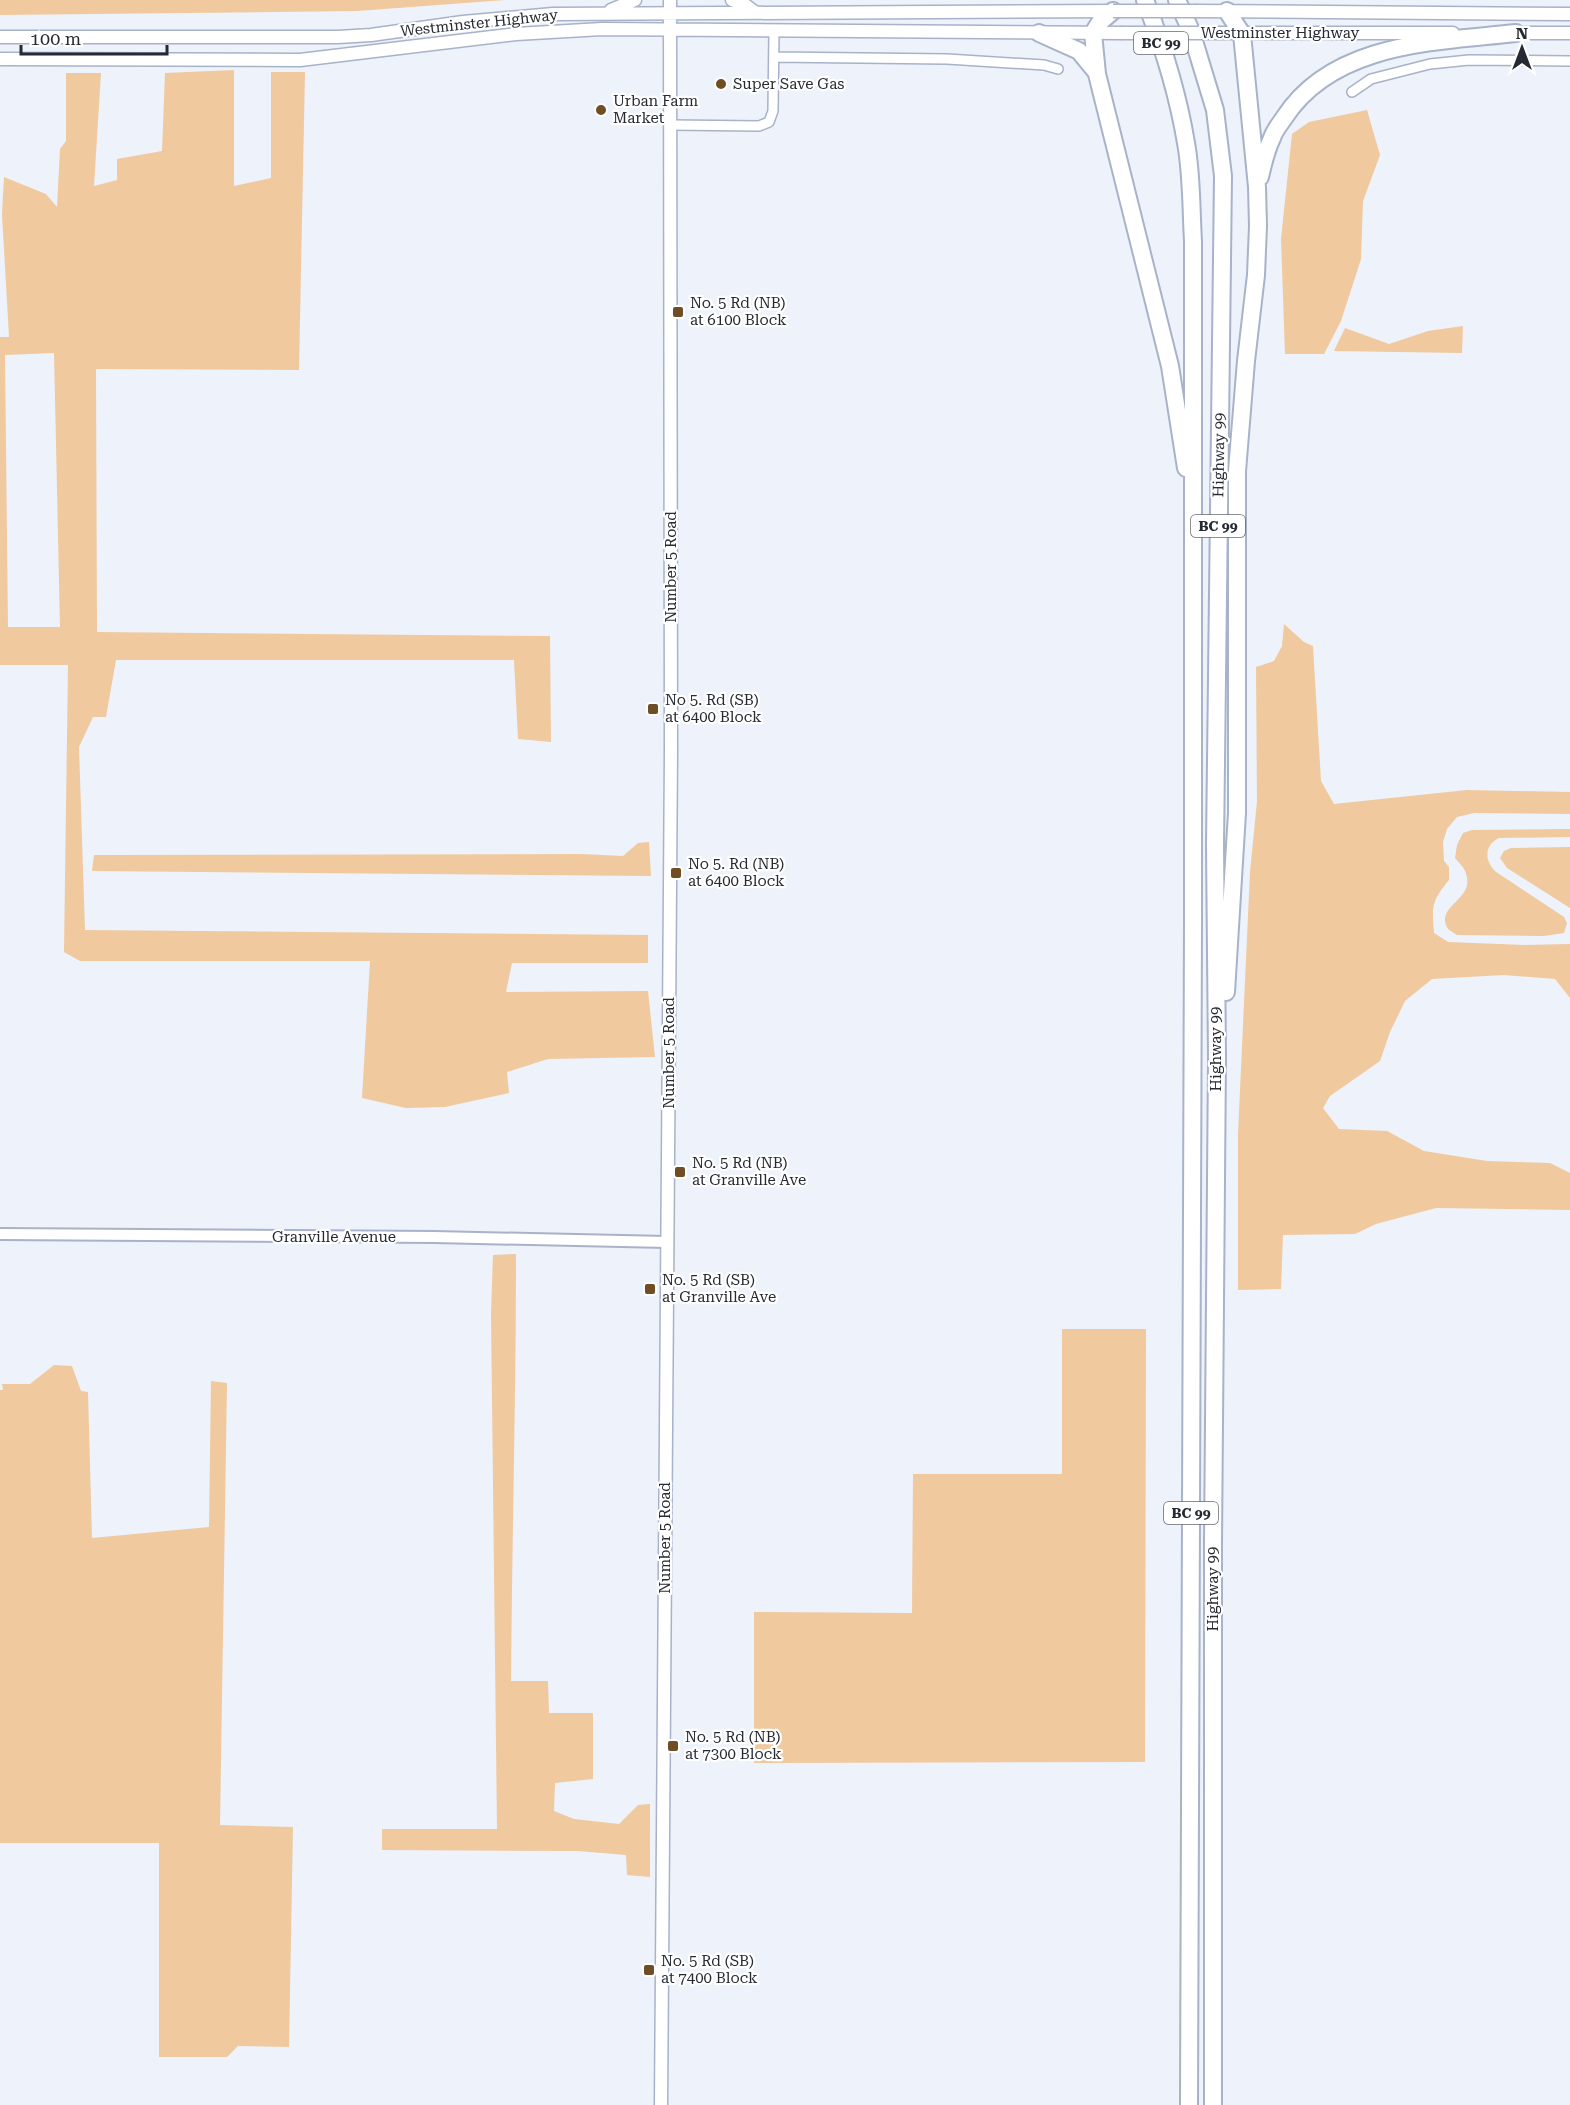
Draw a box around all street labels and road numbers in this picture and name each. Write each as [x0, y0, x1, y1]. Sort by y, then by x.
street label: Westminster Highway [399, 6, 559, 40]
street label: Westminster Highway [1201, 24, 1359, 42]
road number: BC 99 [1134, 32, 1188, 54]
street label: Highway 99 [1209, 412, 1229, 498]
street label: Number 5 Road [662, 511, 680, 623]
road number: BC 99 [1191, 515, 1245, 537]
street label: Number 5 Road [660, 997, 678, 1109]
street label: Highway 99 [1207, 1007, 1225, 1091]
street label: Granville Avenue [272, 1228, 396, 1246]
street label: Number 5 Road [656, 1482, 674, 1594]
road number: BC 99 [1164, 1502, 1218, 1524]
street label: Highway 99 [1204, 1547, 1222, 1631]

